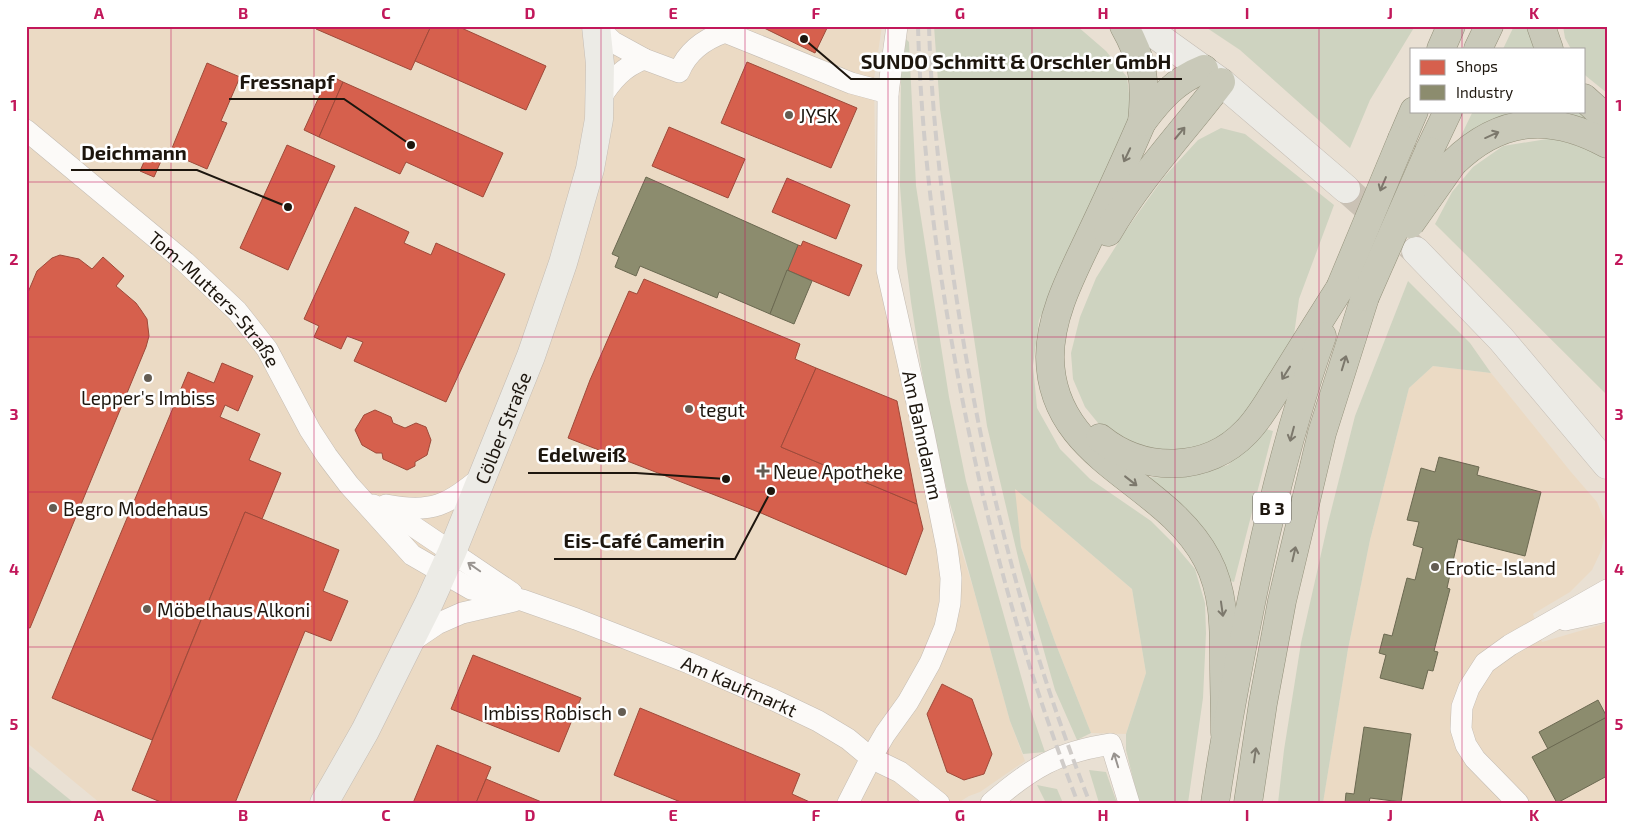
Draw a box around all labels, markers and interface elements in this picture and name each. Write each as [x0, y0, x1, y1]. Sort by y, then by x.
text: A [94, 3, 105, 22]
text: B [238, 3, 248, 22]
text: C [381, 3, 391, 22]
text: D [525, 3, 536, 22]
text: E [668, 3, 678, 22]
text: F [812, 3, 821, 22]
text: G [955, 3, 965, 22]
text: H [1097, 3, 1109, 22]
text: I [1245, 3, 1249, 22]
text: J [1387, 3, 1393, 22]
text: K [1529, 3, 1540, 22]
callout: SUNDO Schmitt & Orschler GmbH [851, 44, 1182, 79]
legend [1410, 48, 1586, 112]
text: SUNDO Schmitt & Orschler GmbH [861, 49, 1171, 73]
text: Shops [1456, 57, 1498, 75]
callout: Fressnapf [229, 64, 344, 99]
text: Fressnapf [239, 69, 336, 93]
text: Industry [1456, 83, 1513, 101]
text: 1 [11, 95, 17, 114]
text: 1 [1616, 95, 1622, 114]
place label: JYSK [799, 104, 838, 127]
marker: JYSK [783, 109, 795, 121]
one-way arrow [1174, 127, 1185, 140]
one-way arrow [1484, 129, 1499, 139]
callout: Deichmann [71, 135, 197, 170]
text: Deichmann [81, 140, 187, 164]
one-way arrow [1122, 147, 1132, 162]
one-way arrow [1377, 176, 1387, 191]
street label: Tom-Mutters-Straße [144, 225, 286, 371]
text: 2 [9, 249, 19, 268]
text: 2 [1614, 249, 1624, 268]
one-way arrow [1340, 356, 1350, 372]
one-way arrow [1281, 366, 1291, 380]
street label: Cölber Straße [469, 368, 535, 487]
street label: Am Bahndamm [898, 368, 948, 502]
marker: Lepper's Imbiss [142, 372, 154, 384]
place label: Lepper's Imbiss [81, 386, 215, 409]
place label: tegut [699, 398, 745, 421]
marker: tegut [683, 403, 695, 415]
text: 3 [9, 404, 19, 423]
text: 3 [1614, 404, 1624, 423]
one-way arrow [1286, 425, 1296, 441]
callout: Edelweiß [528, 438, 636, 473]
text: Edelweiß [538, 442, 626, 466]
place label: Neue Apotheke [773, 460, 903, 483]
marker: Neue Apotheke [757, 465, 769, 477]
one-way arrow [1124, 476, 1137, 487]
road number: B 3 [1253, 492, 1291, 524]
place label: Begro Modehaus [63, 497, 208, 520]
marker: Begro Modehaus [47, 502, 59, 514]
callout: Eis-Café Camerin [554, 524, 735, 559]
text: Eis-Café Camerin [564, 528, 724, 552]
one-way arrow [1290, 547, 1299, 563]
place label: Erotic-Island [1445, 556, 1556, 579]
text: 4 [9, 559, 19, 578]
text: 4 [1614, 559, 1624, 578]
marker: Erotic-Island [1429, 561, 1441, 573]
one-way arrow [467, 562, 481, 572]
place label: Möbelhaus Alkoni [157, 598, 310, 621]
one-way arrow [1217, 601, 1227, 617]
marker: Möbelhaus Alkoni [141, 603, 153, 615]
street label: Am Kaufmarkt [679, 650, 801, 721]
place label: Imbiss Robisch [483, 701, 612, 724]
marker: Imbiss Robisch [616, 706, 628, 718]
text: 5 [10, 714, 19, 733]
text: 5 [1615, 714, 1624, 733]
one-way arrow [1251, 747, 1261, 763]
one-way arrow [1111, 752, 1121, 768]
text: A [94, 805, 105, 824]
text: B [238, 805, 248, 824]
text: C [381, 805, 391, 824]
text: D [525, 805, 536, 824]
text: E [668, 805, 678, 824]
text: F [812, 805, 821, 824]
text: G [955, 805, 965, 824]
text: H [1097, 805, 1109, 824]
text: I [1245, 805, 1249, 824]
text: J [1387, 805, 1393, 824]
text: K [1529, 805, 1540, 824]

